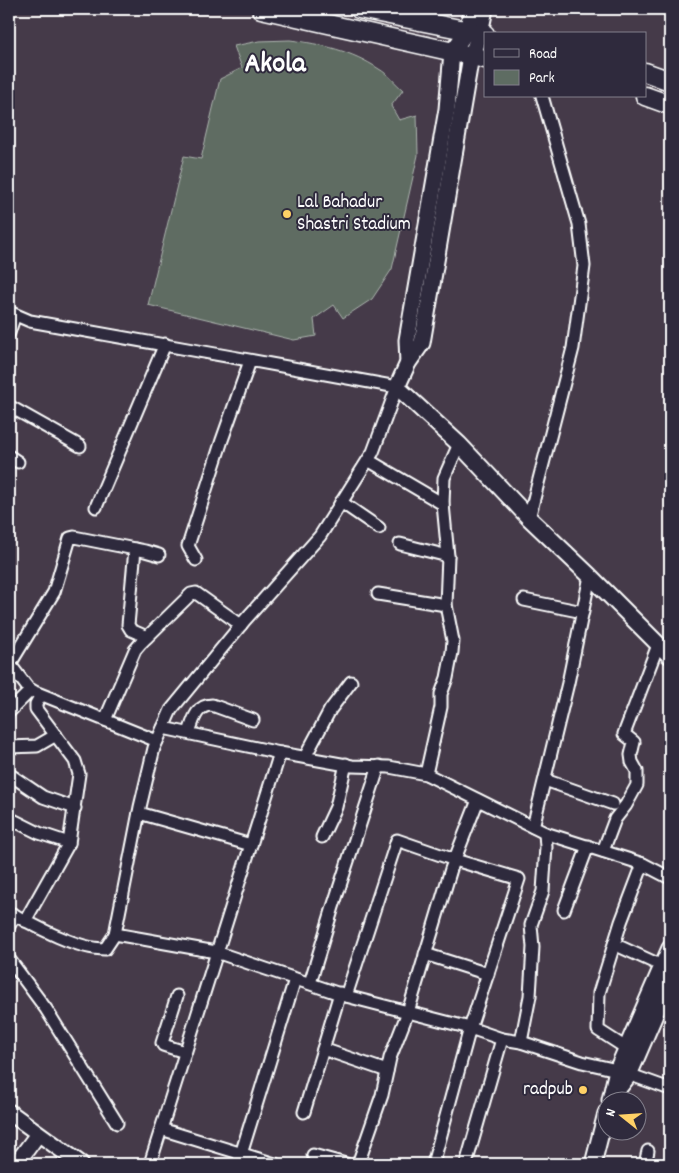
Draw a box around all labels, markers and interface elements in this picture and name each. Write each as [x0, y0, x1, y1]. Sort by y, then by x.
legend [484, 32, 646, 98]
text: Road [529, 44, 557, 66]
district label: Akola [244, 45, 307, 86]
text: Park [529, 68, 555, 90]
place label: Lal Bahadur Shastri Stadium [297, 190, 411, 239]
marker: Lal Bahadur Shastri Stadium [281, 208, 293, 220]
place label: radpub [523, 1077, 573, 1104]
marker: radpub [577, 1084, 589, 1096]
north arrow [596, 1090, 646, 1140]
text: N [601, 1106, 622, 1119]

